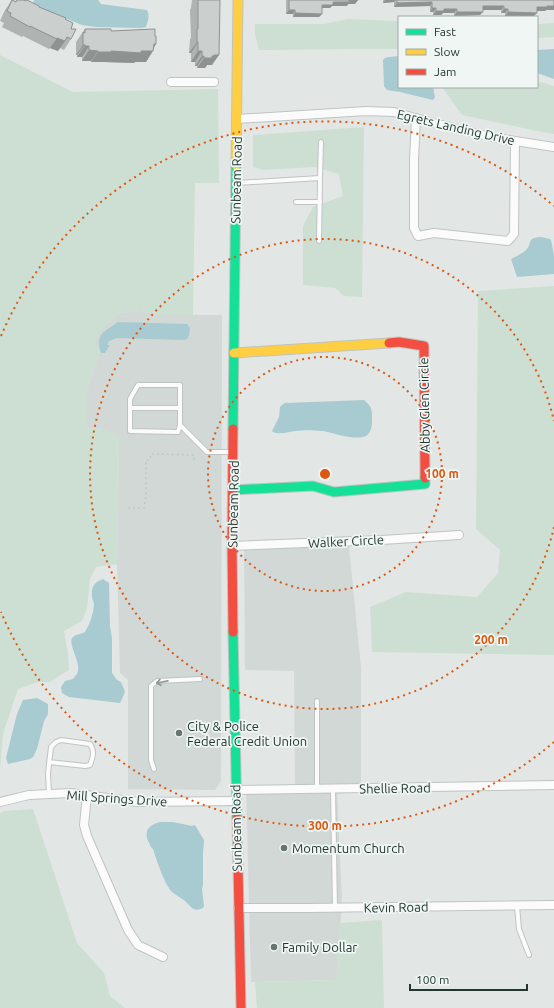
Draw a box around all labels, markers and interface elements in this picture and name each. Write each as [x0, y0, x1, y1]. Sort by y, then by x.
legend [398, 16, 538, 88]
text: Fast [434, 25, 456, 38]
text: Slow [434, 45, 460, 58]
text: Jam [434, 65, 456, 78]
street label: Egrets Landing Drive [396, 107, 516, 147]
street label: Sunbeam Road [228, 136, 244, 224]
street label: Abby Glen Circle [416, 357, 432, 453]
street label: Sunbeam Road [225, 460, 241, 548]
centre of rings [318, 467, 332, 481]
text: 100 m [425, 467, 459, 480]
street label: Walker Circle [308, 532, 384, 550]
text: 200 m [474, 633, 508, 646]
one-way arrow [155, 678, 168, 686]
place label: City & Police Federal Credit Union [187, 719, 307, 748]
marker: City & Police Federal Credit Union [174, 728, 184, 738]
street label: Shellie Road [359, 780, 431, 796]
street label: Sunbeam Road [228, 784, 244, 872]
street label: Mill Springs Drive [66, 787, 168, 809]
text: 300 m [308, 819, 342, 832]
place label: Momentum Church [292, 841, 405, 855]
marker: Momentum Church [279, 843, 289, 853]
street label: Kevin Road [363, 899, 429, 915]
place label: Family Dollar [282, 940, 357, 954]
marker: Family Dollar [269, 942, 279, 952]
scale bar [410, 966, 527, 992]
text: 100 m [416, 973, 449, 986]

